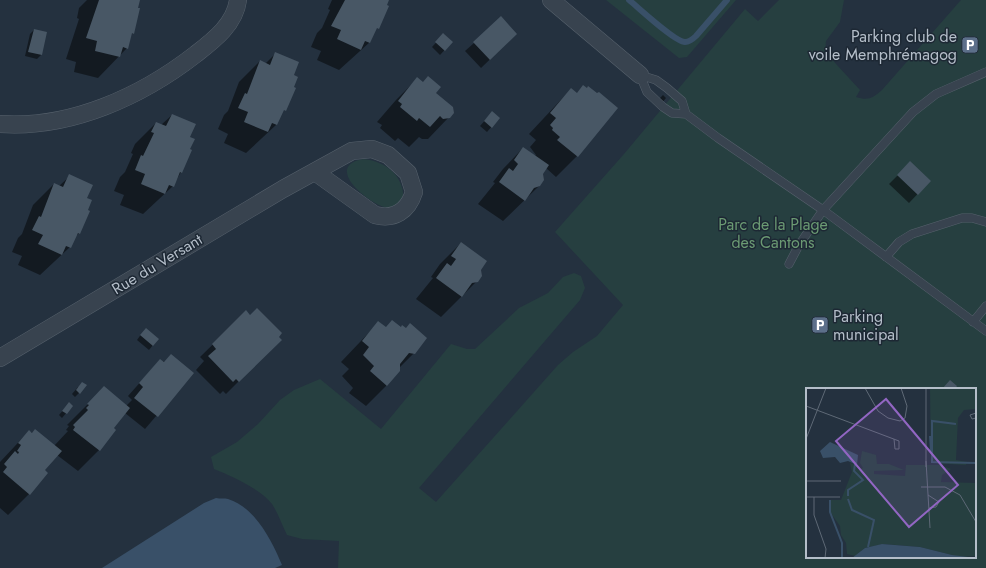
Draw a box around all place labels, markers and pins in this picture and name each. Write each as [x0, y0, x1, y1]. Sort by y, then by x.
place label: Parking club de voile Memphrémagog [809, 25, 957, 66]
parking icon: Parking club de voile Memphrémagog [960, 35, 980, 55]
place label: Parking municipal [833, 305, 899, 346]
parking icon: Parking municipal [810, 315, 830, 335]

